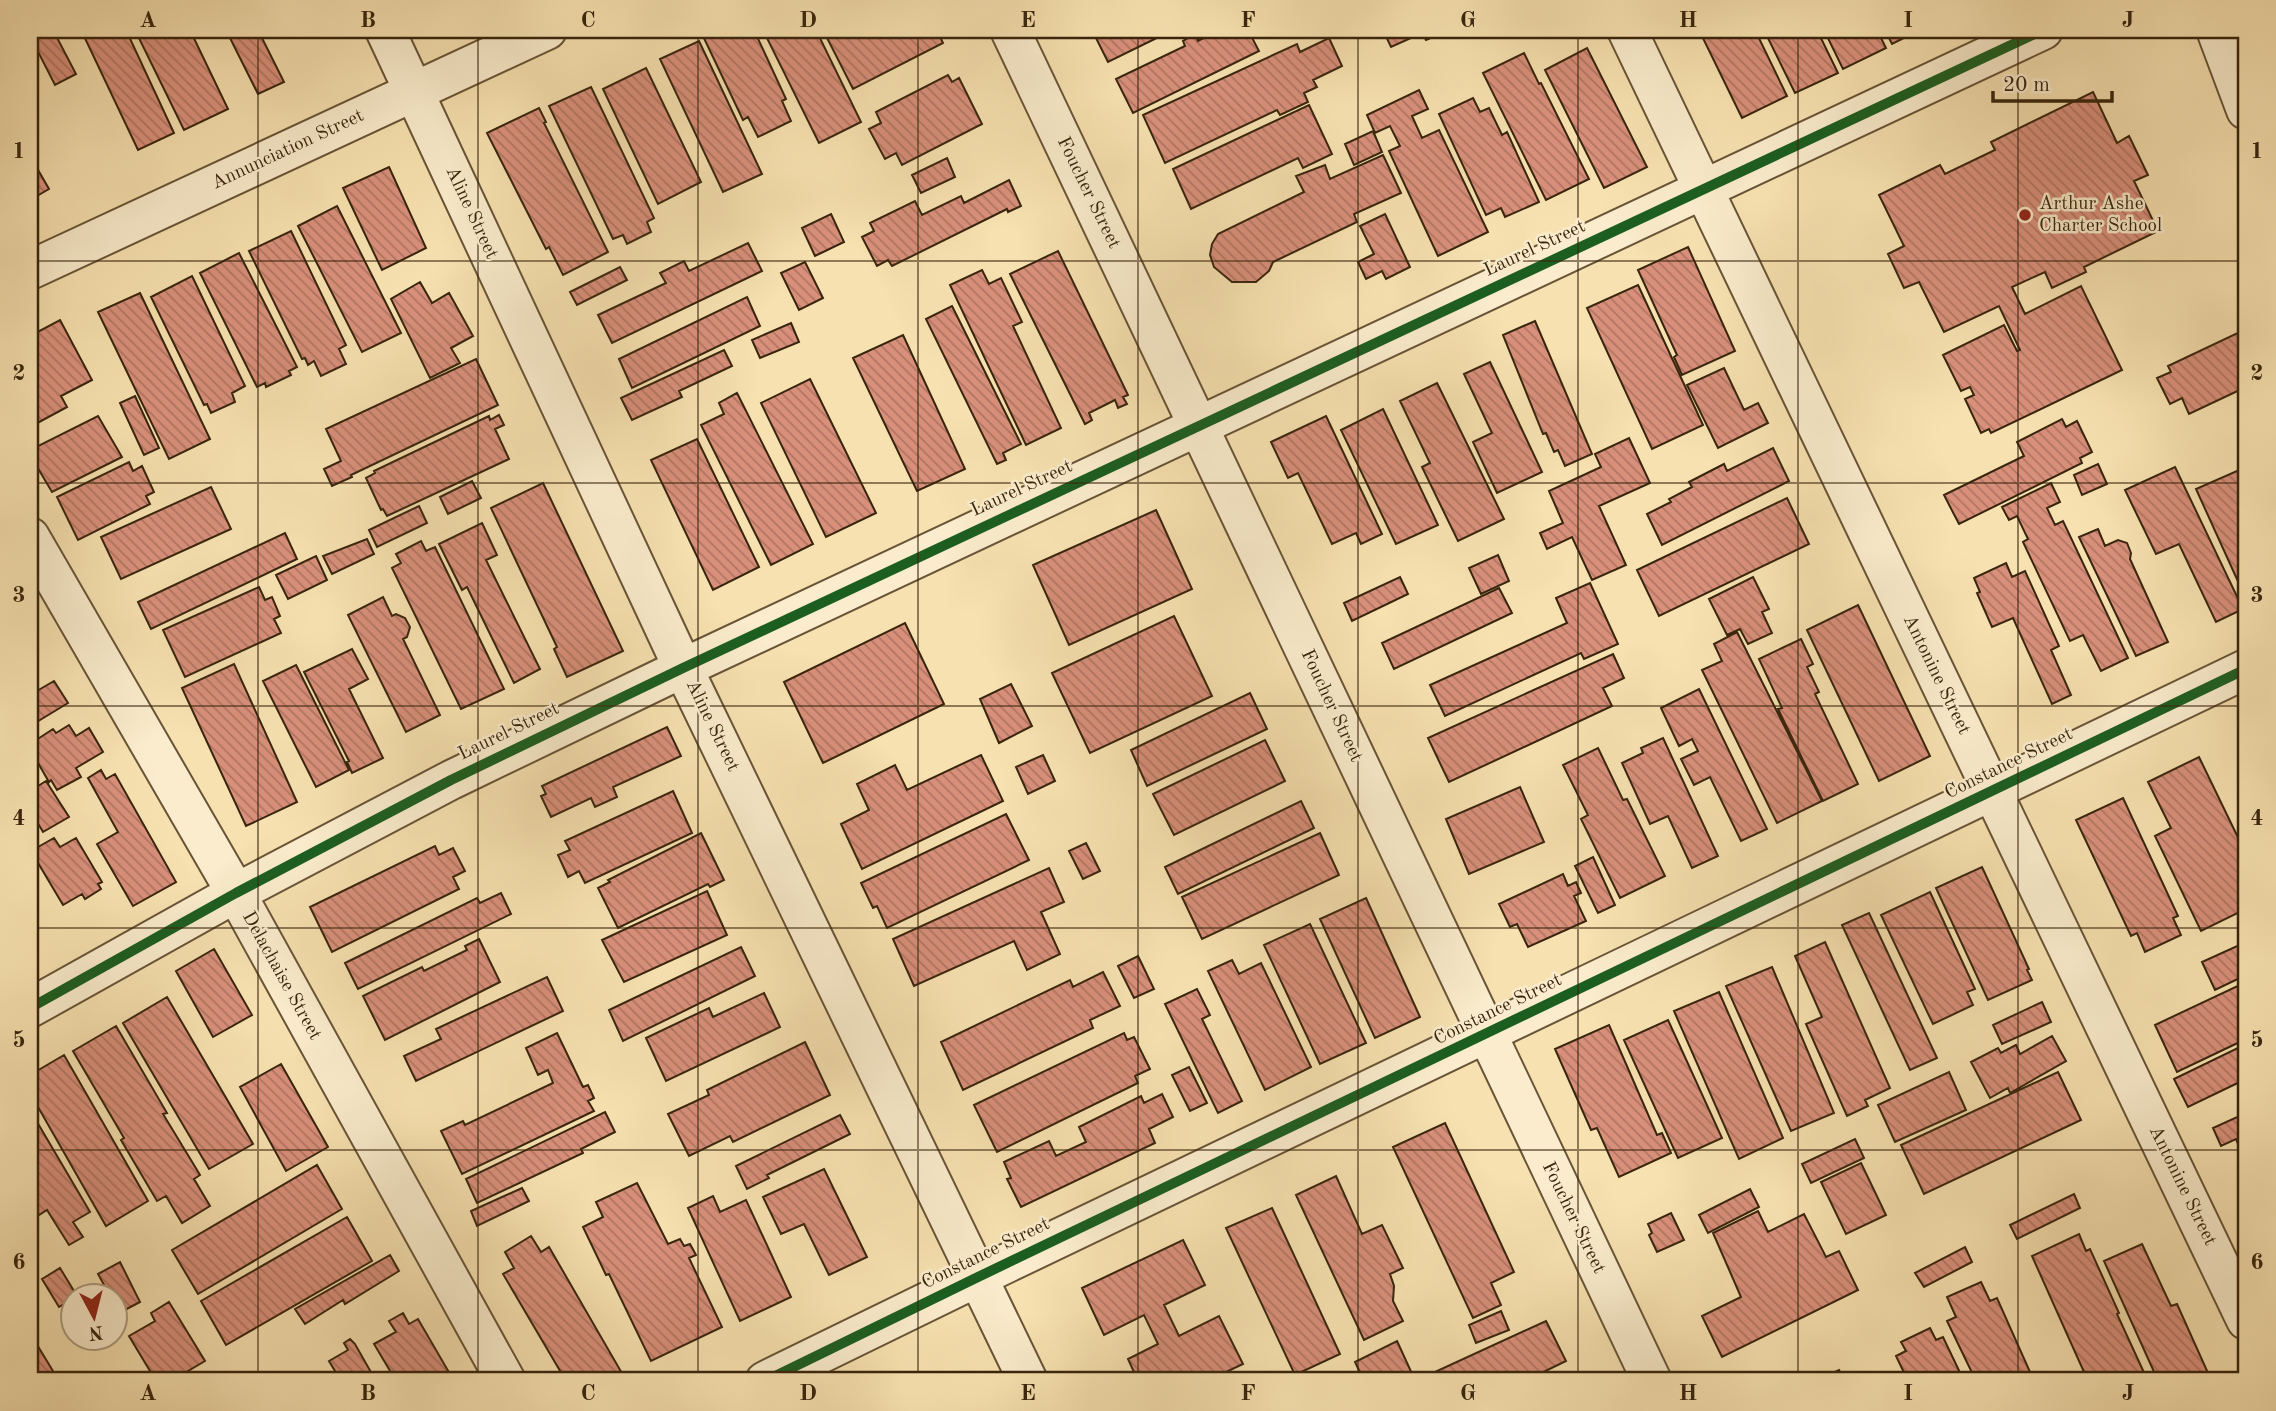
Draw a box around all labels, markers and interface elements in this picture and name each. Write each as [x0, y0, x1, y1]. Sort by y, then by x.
text: A [139, 9, 157, 32]
text: B [360, 9, 376, 32]
text: C [580, 9, 596, 32]
text: D [799, 9, 817, 32]
text: E [1020, 9, 1036, 32]
text: F [1240, 9, 1256, 32]
text: G [1460, 9, 1476, 32]
text: H [1679, 9, 1697, 32]
text: I [1903, 9, 1913, 32]
text: J [2122, 9, 2134, 32]
scale bar [1993, 60, 2112, 104]
text: 20 m [2003, 75, 2050, 96]
street label: Annunciation Street [209, 106, 367, 194]
street label: Foucher Street [1053, 134, 1123, 252]
text: 1 [12, 140, 26, 163]
text: 1 [2250, 140, 2264, 163]
street label: Aline Street [441, 164, 501, 262]
place label: Arthur Ashe Charter School [2039, 195, 2162, 236]
marker: Arthur Ashe Charter School [2017, 207, 2033, 223]
street label: Laurel Street [1481, 217, 1589, 281]
text: 2 [12, 362, 26, 385]
text: 2 [2250, 362, 2264, 385]
street label: Laurel Street [968, 457, 1076, 521]
text: 3 [12, 584, 26, 607]
text: 3 [2250, 584, 2264, 607]
street label: Antonine Street [1899, 612, 1973, 738]
street label: Foucher Street [1297, 647, 1365, 765]
street label: Aline Street [682, 677, 742, 775]
street label: Laurel Street [456, 699, 562, 765]
street label: Constance Street [1942, 725, 2076, 803]
text: 4 [12, 807, 26, 830]
text: 4 [2250, 807, 2264, 830]
street label: Delachaise Street [238, 908, 324, 1044]
street label: Constance Street [1431, 971, 1565, 1049]
text: 5 [12, 1029, 26, 1052]
text: 5 [2250, 1029, 2264, 1052]
street label: Antonine Street [2145, 1123, 2219, 1249]
street label: Foucher Street [1538, 1159, 1608, 1277]
street label: Constance Street [919, 1215, 1053, 1293]
text: 6 [12, 1251, 26, 1274]
text: 6 [2250, 1251, 2264, 1274]
north arrow [60, 1282, 130, 1352]
text: N [87, 1321, 104, 1342]
text: A [139, 1382, 157, 1405]
text: B [360, 1382, 376, 1405]
text: C [580, 1382, 596, 1405]
text: D [799, 1382, 817, 1405]
text: E [1020, 1382, 1036, 1405]
text: F [1240, 1382, 1256, 1405]
text: G [1460, 1382, 1476, 1405]
text: H [1679, 1382, 1697, 1405]
text: I [1903, 1382, 1913, 1405]
text: J [2122, 1382, 2134, 1405]

